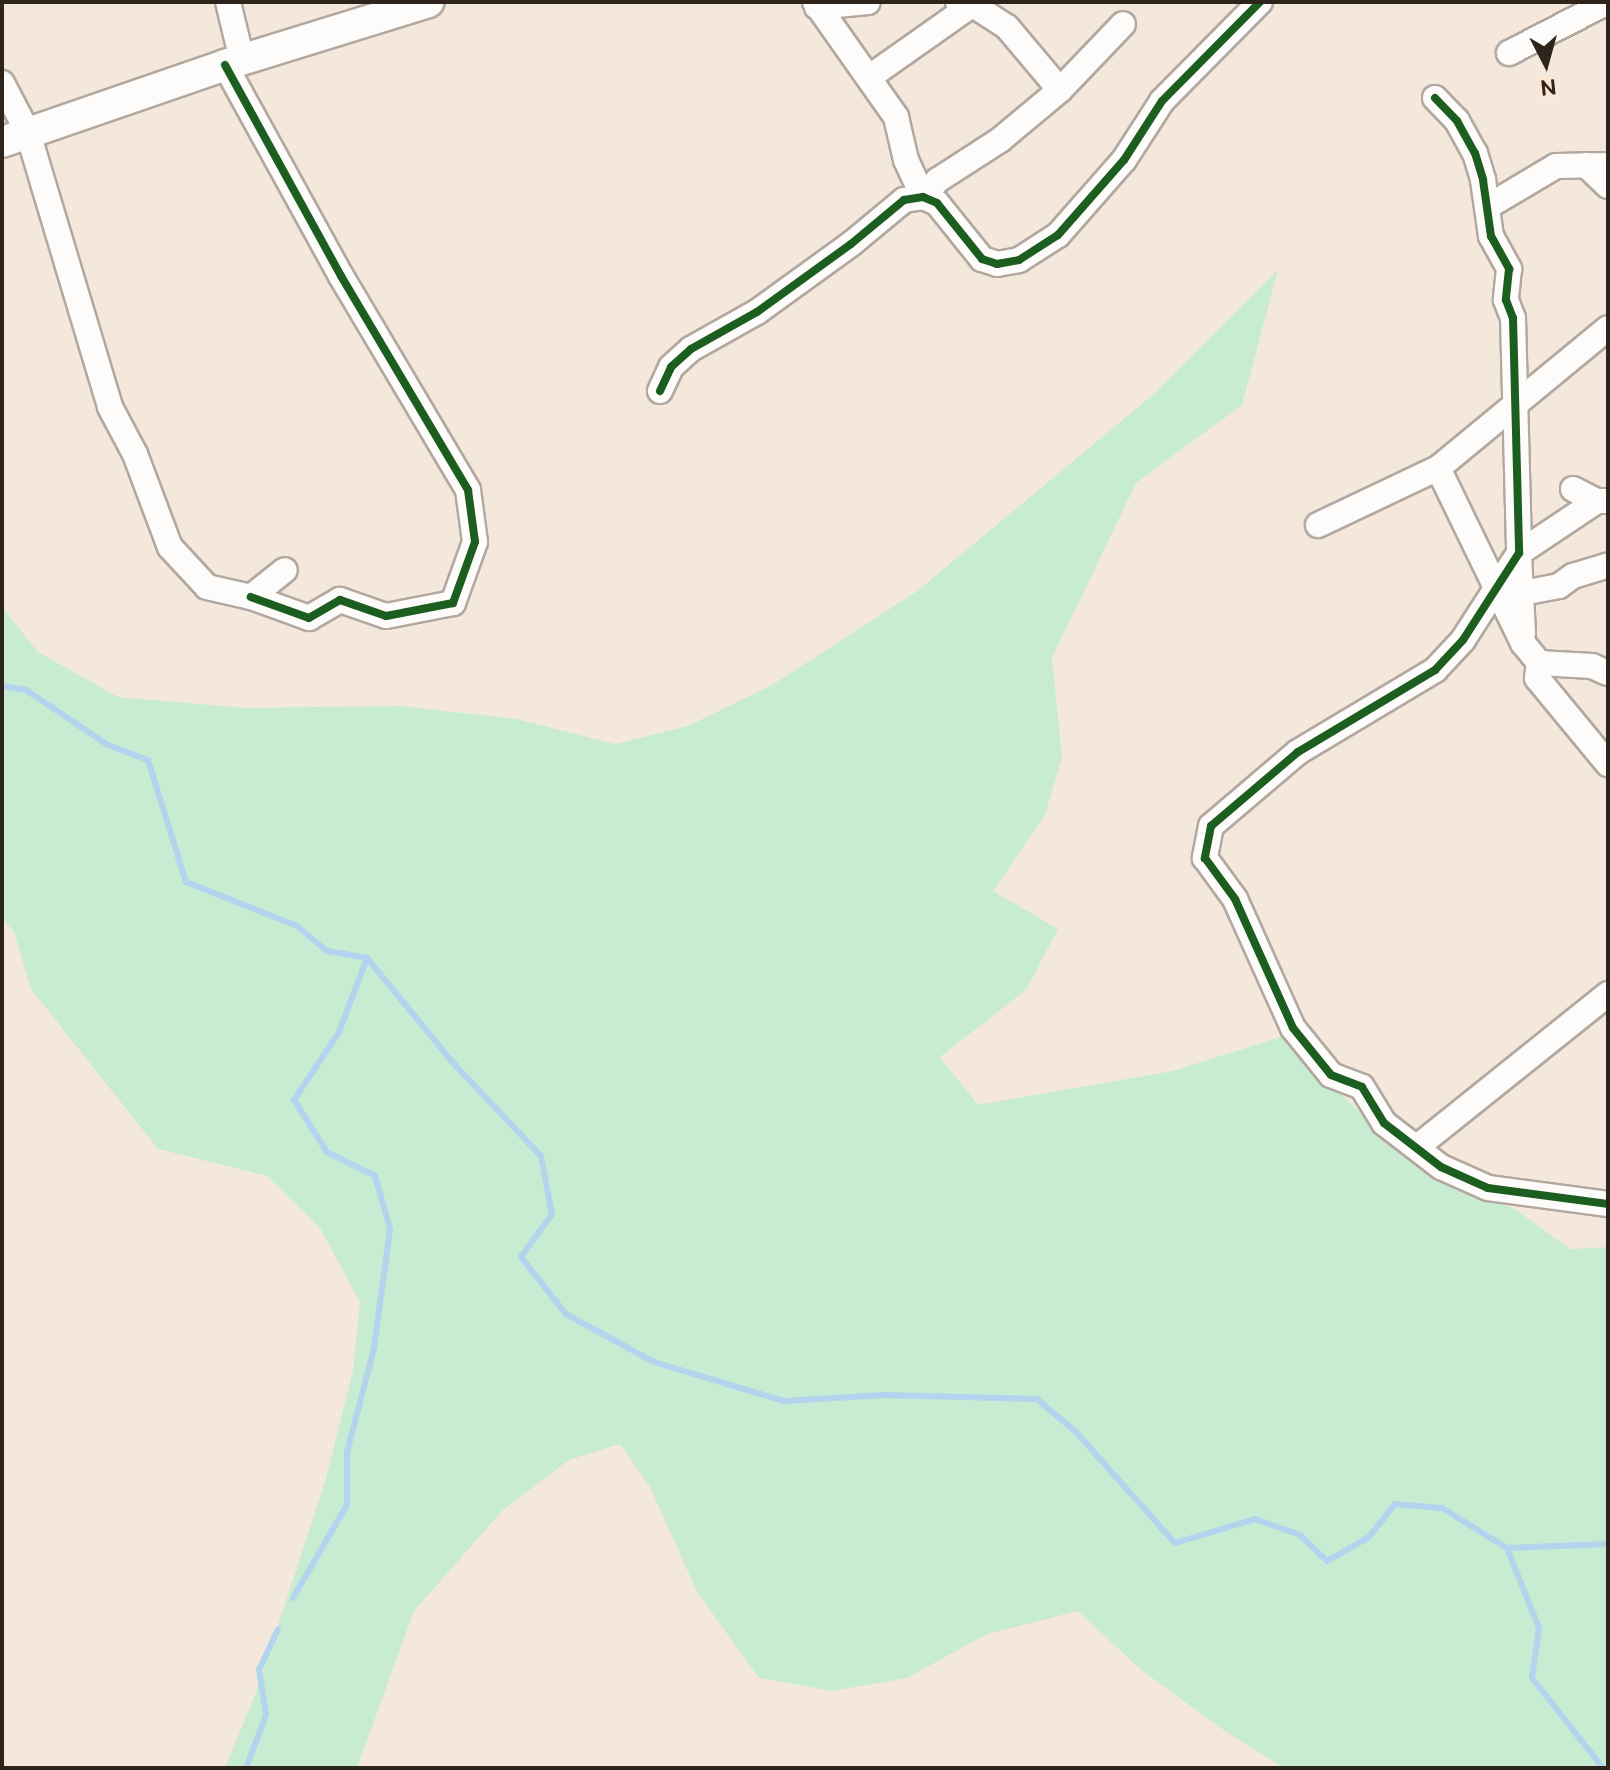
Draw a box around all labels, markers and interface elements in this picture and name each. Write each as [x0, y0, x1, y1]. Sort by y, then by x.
north arrow [1506, 24, 1586, 104]
text: N [1539, 75, 1558, 102]

